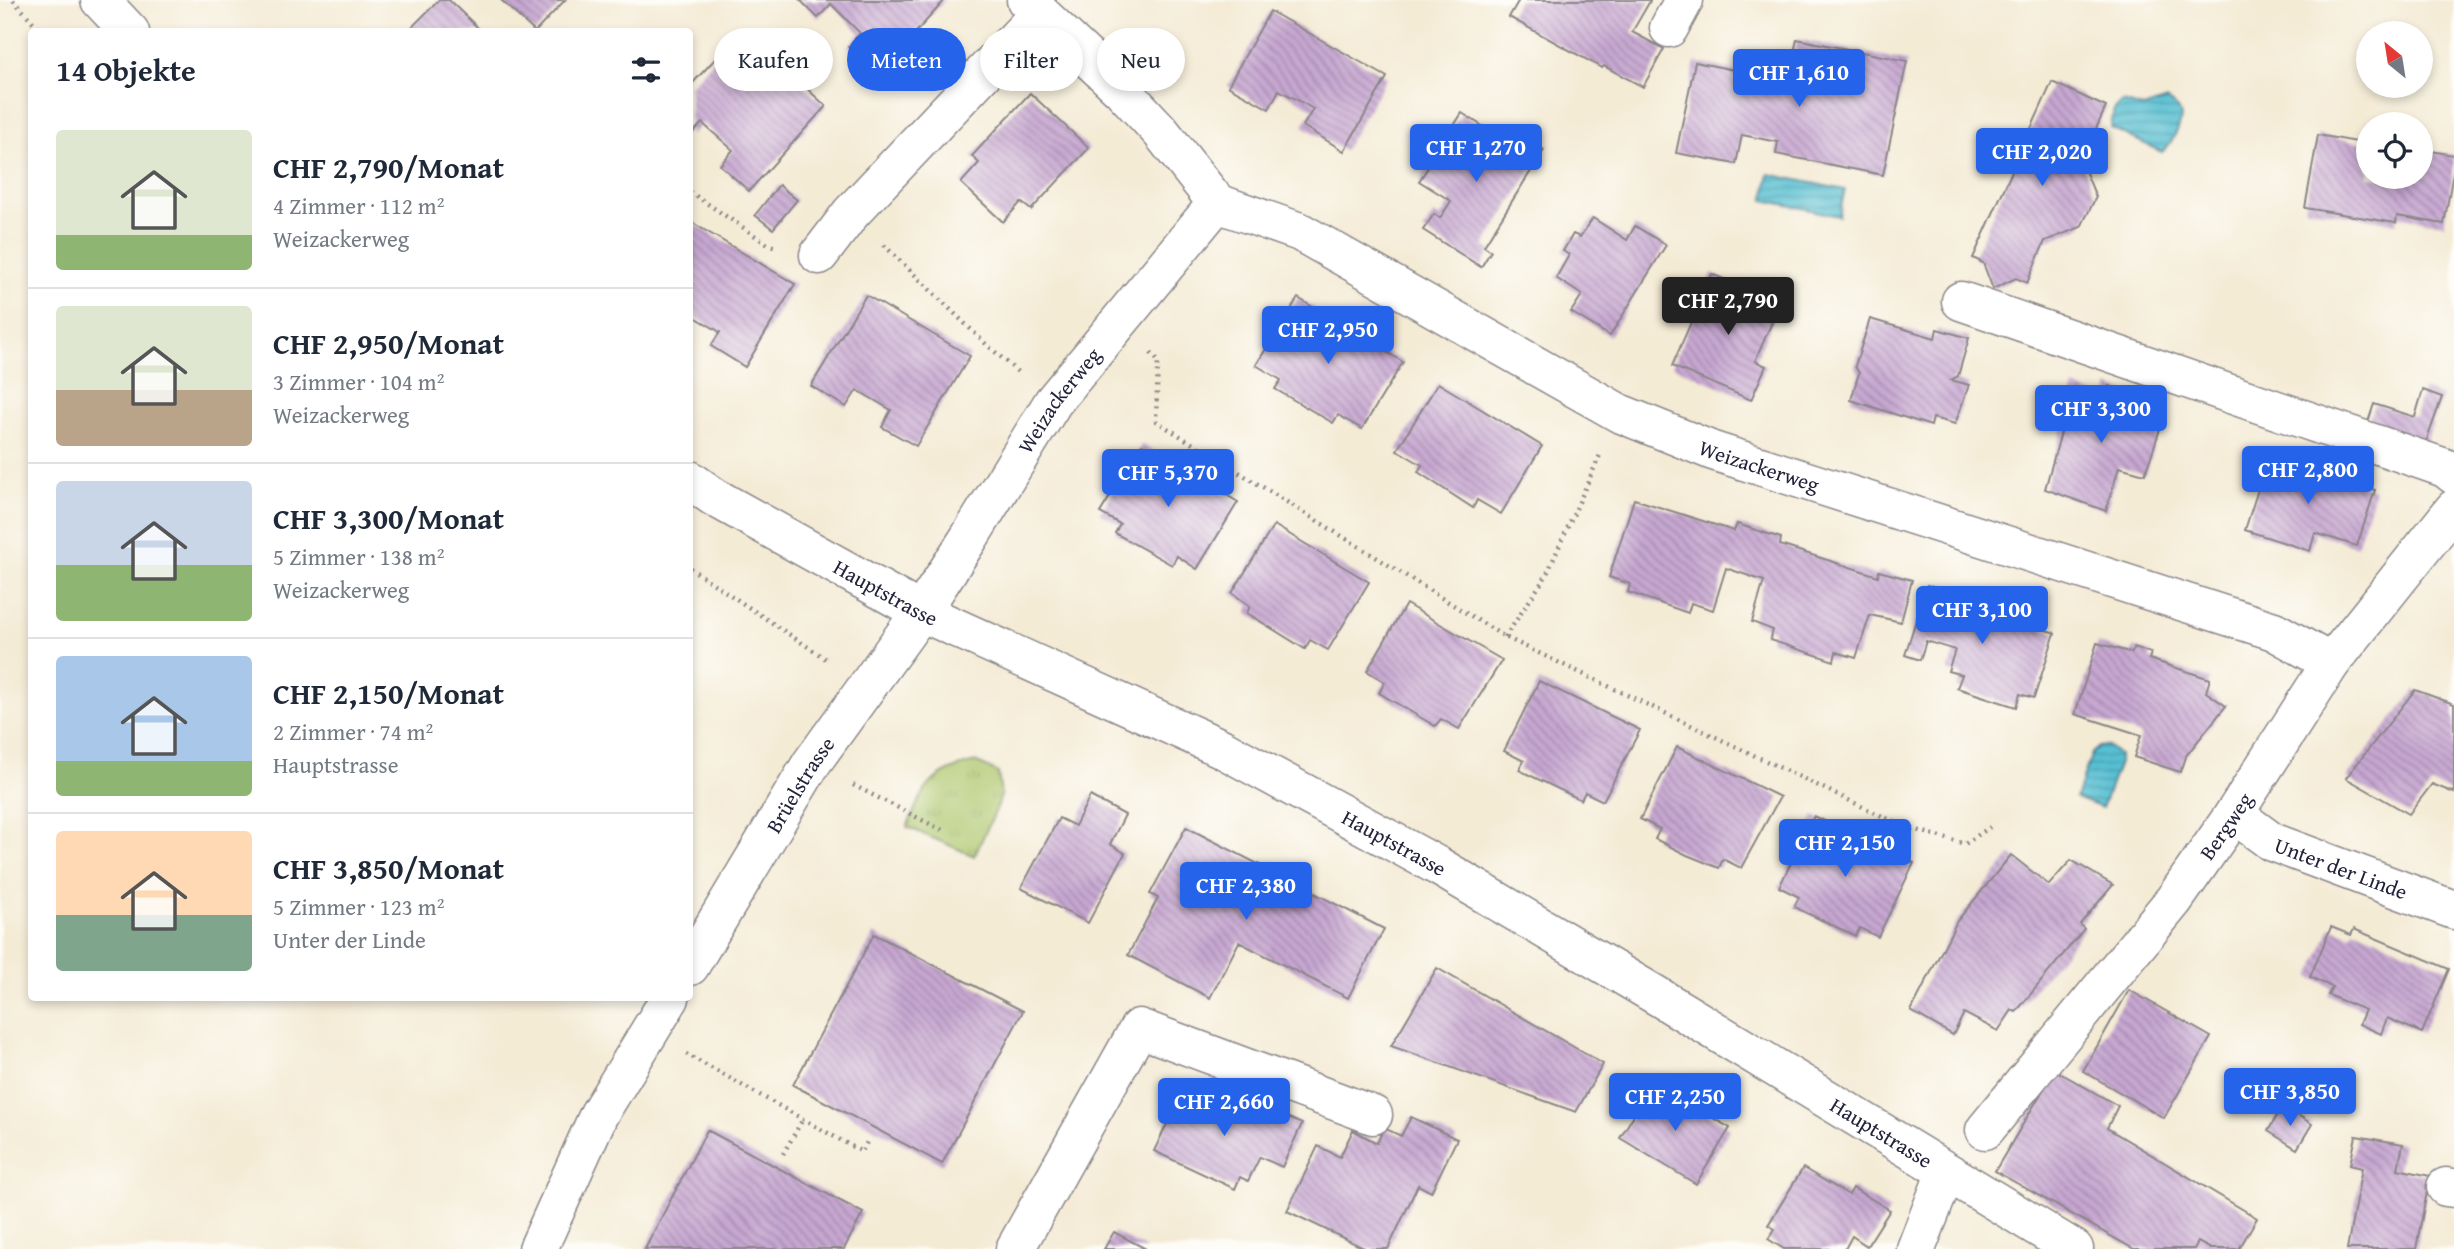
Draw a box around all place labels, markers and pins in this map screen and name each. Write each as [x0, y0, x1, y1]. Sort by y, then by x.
pin: CHF 1,610 [1719, 50, 1879, 109]
pin: CHF 1,270 [1396, 124, 1556, 184]
pin: CHF 2,020 [1962, 128, 2122, 188]
pin: CHF 2,790 [1648, 278, 1808, 337]
pin: CHF 2,950 [1248, 306, 1408, 366]
pin: CHF 3,300 [2021, 386, 2181, 445]
pin: CHF 2,800 [2228, 447, 2388, 506]
pin: CHF 5,370 [1088, 449, 1248, 509]
pin: CHF 3,100 [1902, 586, 2062, 646]
pin: CHF 2,150 [1765, 820, 1925, 879]
pin: CHF 2,380 [1166, 862, 1326, 922]
pin: CHF 3,850 [2210, 1068, 2370, 1128]
pin: CHF 2,250 [1595, 1074, 1755, 1133]
pin: CHF 2,660 [1144, 1078, 1304, 1138]

